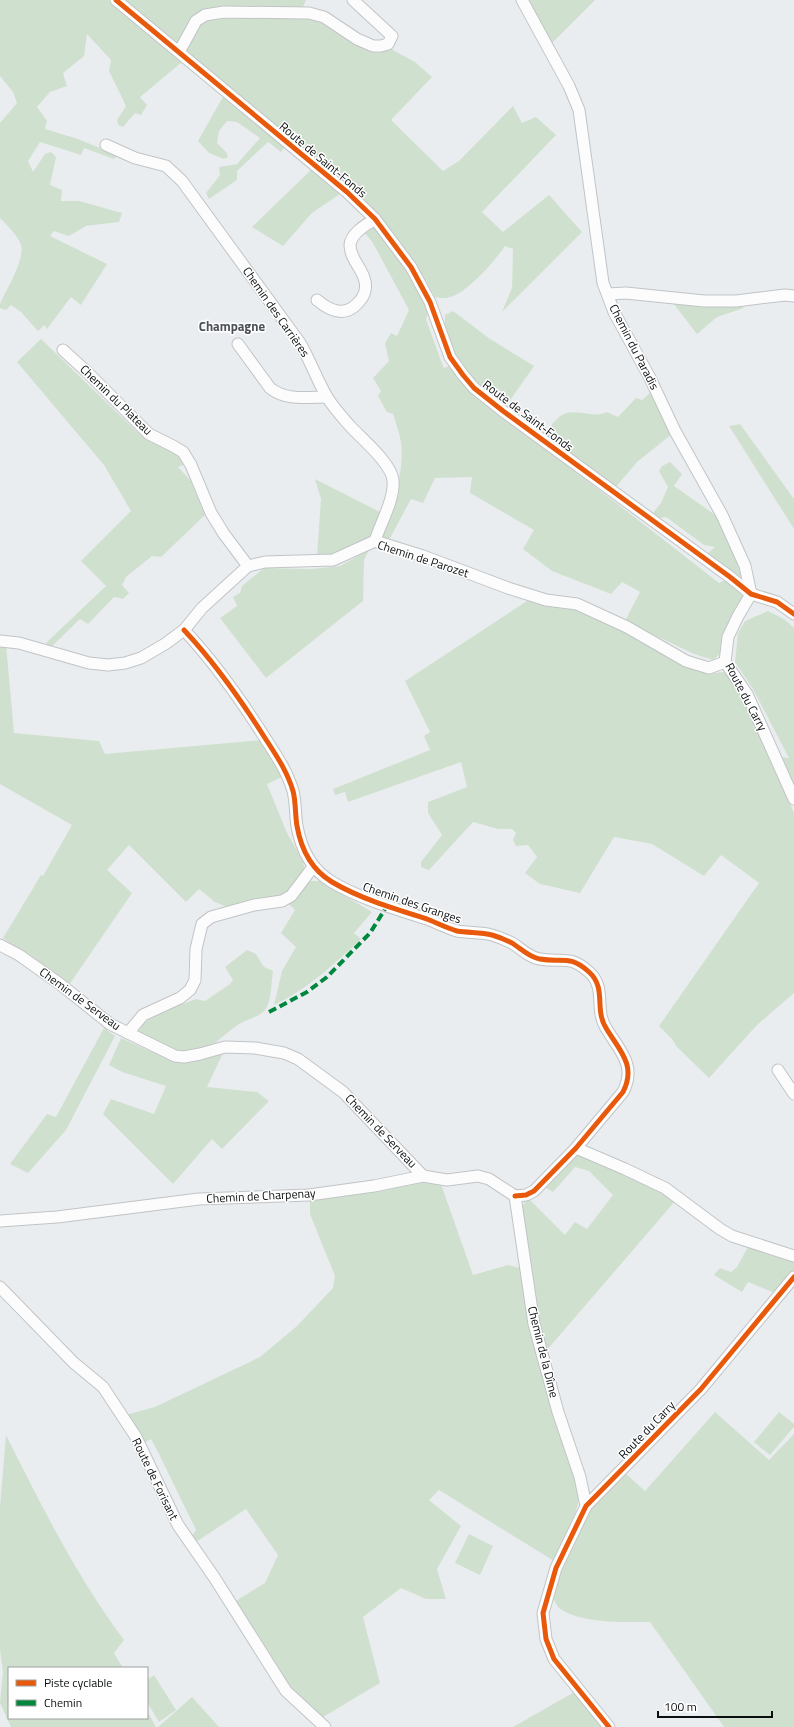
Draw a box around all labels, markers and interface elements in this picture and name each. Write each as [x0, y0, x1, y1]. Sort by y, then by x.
street label: Route de Saint-Fonds [275, 117, 372, 202]
street label: Chemin des Carrières [238, 263, 315, 361]
street label: Chemin du Paradis [605, 301, 664, 393]
district label: Champagne [199, 316, 266, 336]
street label: Chemin du Plateau [76, 360, 157, 439]
street label: Route de Saint-Fonds [479, 375, 578, 456]
street label: Chemin de Parozet [375, 535, 472, 582]
street label: Route du Carry [720, 659, 773, 734]
street label: Chemin des Granges [360, 877, 464, 928]
street label: Chemin de Serveau [36, 963, 125, 1035]
street label: Chemin de Serveau [341, 1089, 422, 1172]
street label: Chemin de Charpenay [206, 1183, 316, 1208]
street label: Chemin de la Dîme [523, 1304, 564, 1400]
street label: Route du Carry [614, 1396, 680, 1463]
street label: Route de Forisant [127, 1434, 184, 1524]
legend [8, 1667, 148, 1719]
text: Piste cyclable [44, 1673, 112, 1692]
text: Chemin [44, 1693, 82, 1712]
scale bar [658, 1693, 772, 1719]
text: 100 m [664, 1697, 697, 1716]

